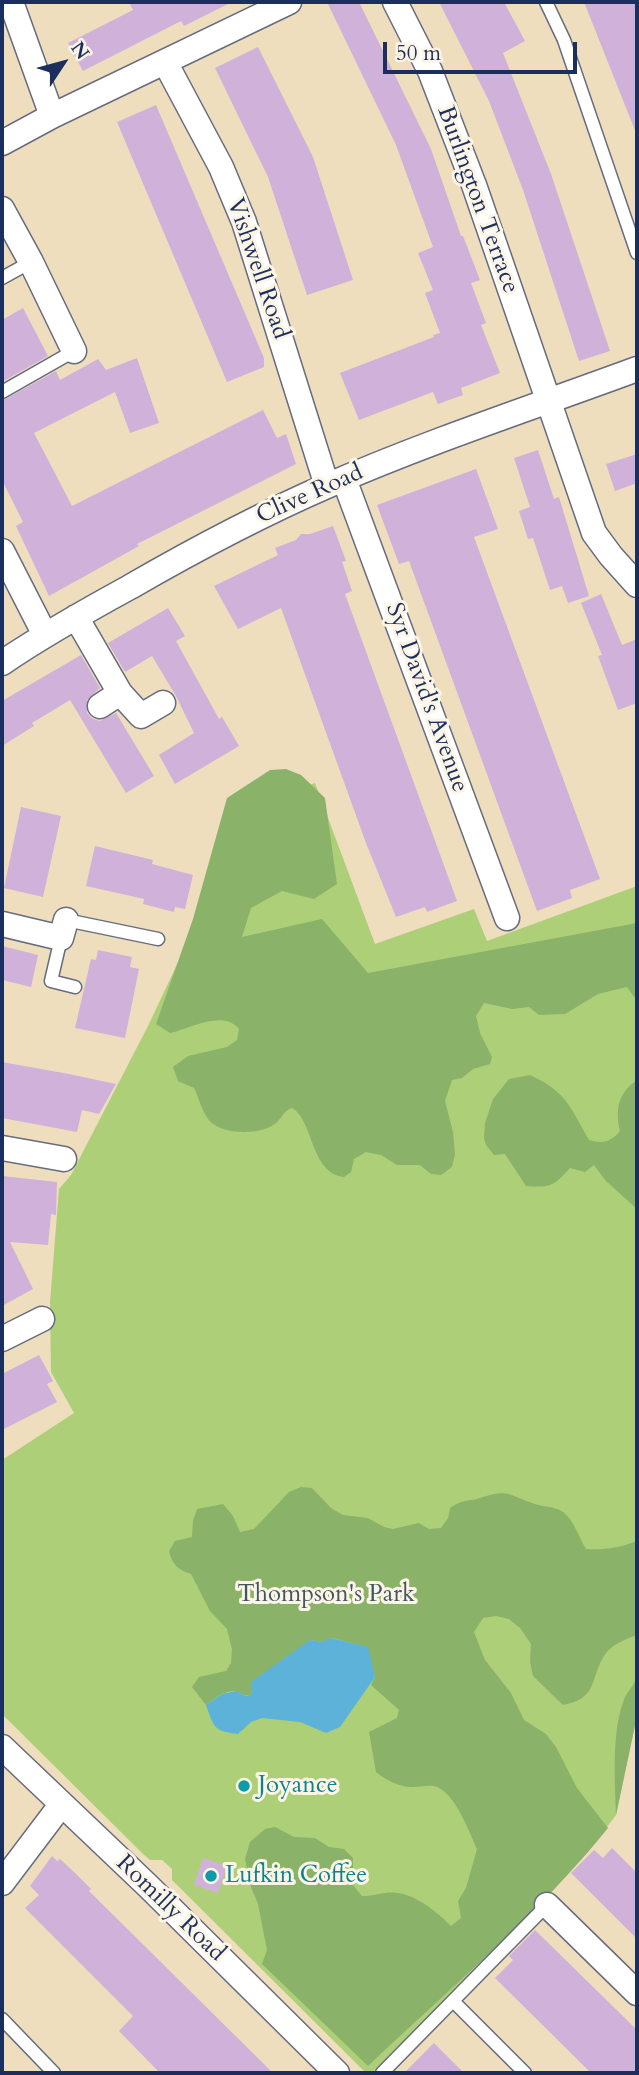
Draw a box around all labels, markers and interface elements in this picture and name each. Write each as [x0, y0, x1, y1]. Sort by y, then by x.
north arrow [28, 28, 98, 98]
scale bar [387, 28, 581, 72]
text: N [65, 36, 95, 65]
text: 50 m [396, 39, 441, 68]
street label: Burlington Terrace [430, 102, 524, 298]
street label: Vishwell Road [219, 195, 295, 343]
street label: Clive Road [252, 459, 368, 531]
street label: Syr David's Avenue [378, 599, 474, 797]
park label: Thompson's Park [237, 1581, 415, 1609]
place label: Joyance [258, 1772, 338, 1800]
marker: Joyance [236, 1778, 252, 1794]
street label: Romilly Road [109, 1850, 231, 1968]
place label: Lufkin Coffee [225, 1862, 367, 1890]
marker: Lufkin Coffee [203, 1868, 219, 1884]

